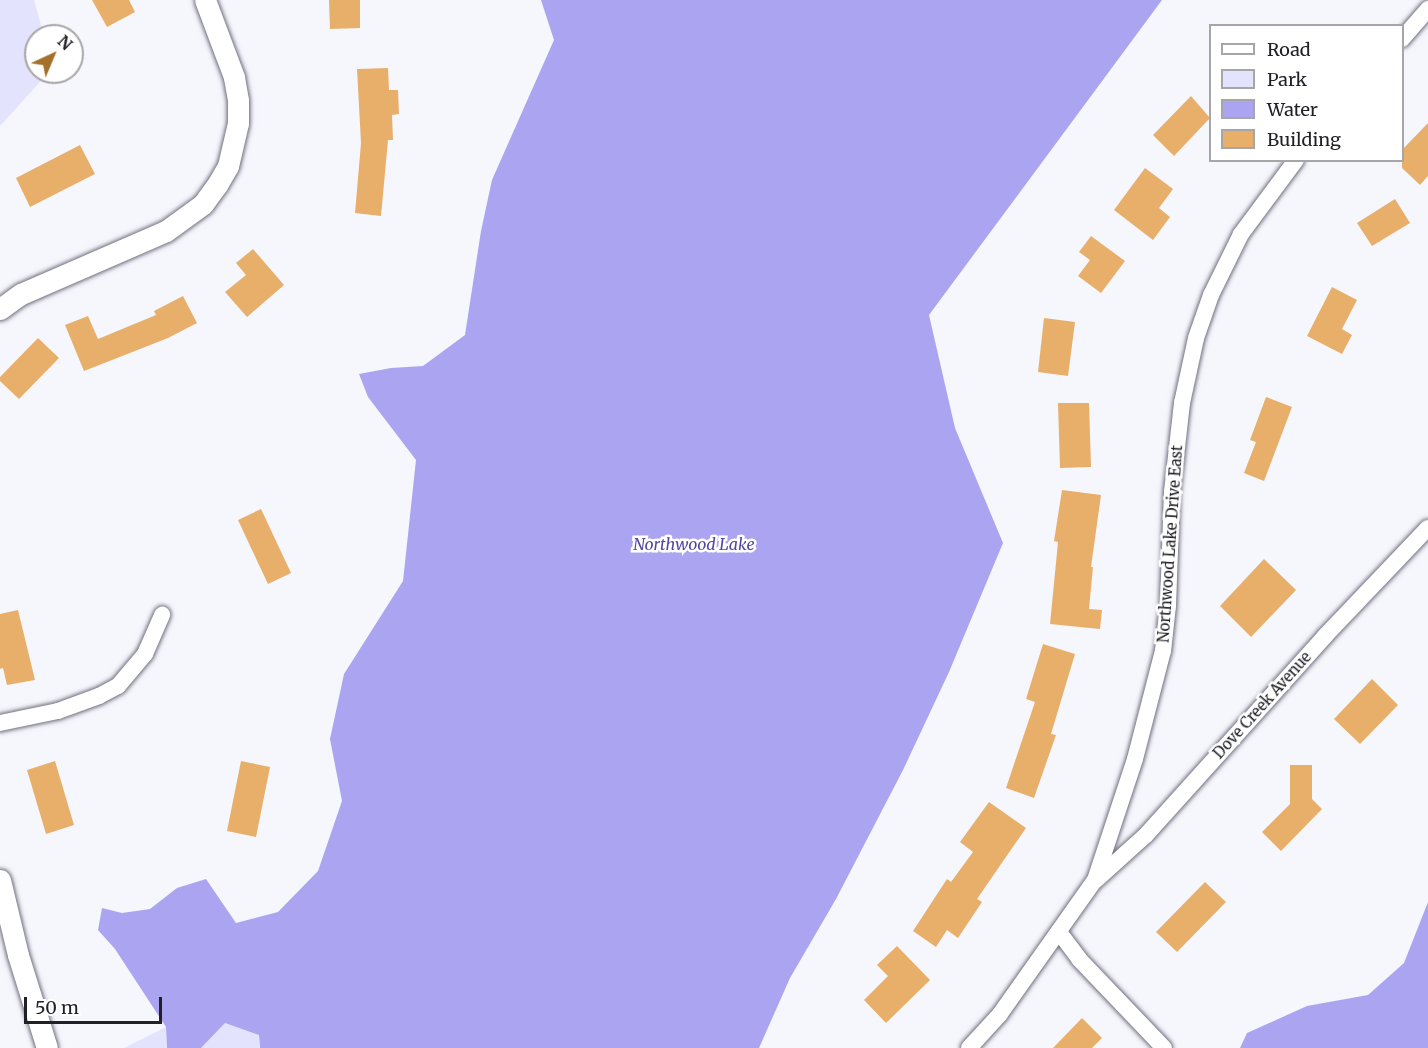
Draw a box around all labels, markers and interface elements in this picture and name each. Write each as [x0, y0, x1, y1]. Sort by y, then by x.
north arrow [24, 24, 84, 84]
legend [1209, 24, 1404, 162]
text: N [54, 31, 77, 54]
text: Road [1267, 38, 1311, 61]
text: Park [1267, 68, 1307, 91]
text: Water [1267, 98, 1318, 121]
text: Building [1267, 128, 1341, 151]
street label: Northwood Lake Drive East [1154, 445, 1186, 643]
water label: Northwood Lake [633, 534, 755, 554]
street label: Dove Creek Avenue [1209, 648, 1315, 762]
scale bar [27, 985, 165, 1023]
text: 50 m [35, 996, 79, 1019]

